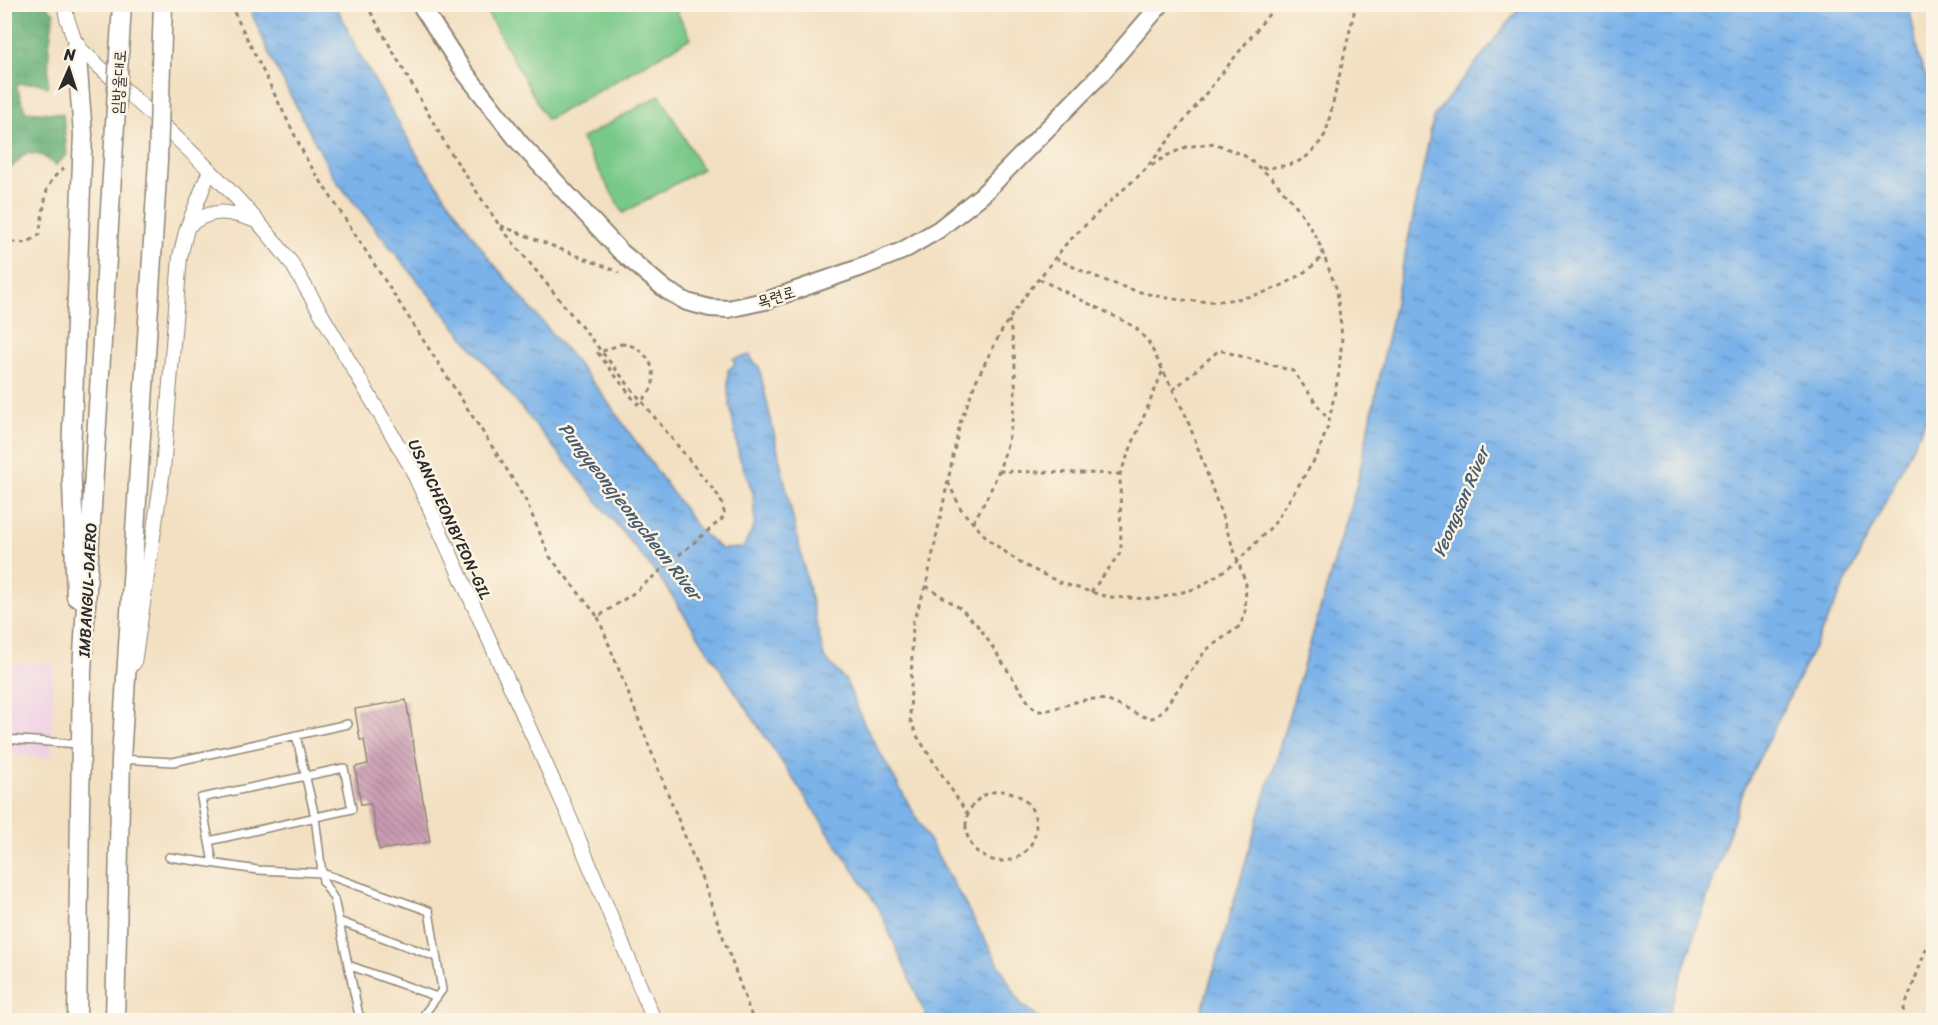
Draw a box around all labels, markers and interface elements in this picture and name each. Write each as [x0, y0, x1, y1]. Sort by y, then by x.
north arrow [39, 39, 99, 99]
text: N [62, 40, 77, 69]
street label: 임방울대로 [102, 49, 135, 115]
street label: 목련로 [753, 277, 799, 316]
water label: Pungyeongjeongcheon River [550, 415, 712, 610]
street label: USANCHEONBYEON-GIL [400, 434, 500, 605]
water label: Yeongsan River [1423, 439, 1500, 562]
street label: IMBANGUL-DAERO [69, 522, 106, 659]

